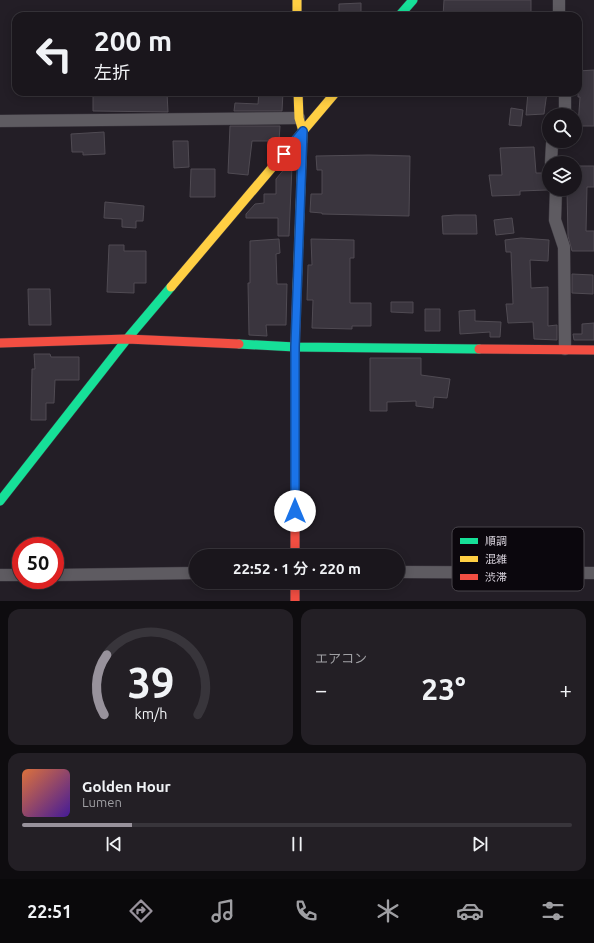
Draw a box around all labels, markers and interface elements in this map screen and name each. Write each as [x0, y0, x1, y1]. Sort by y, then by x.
text: 200 m [94, 25, 172, 56]
icon: left [28, 28, 80, 80]
text: 左折 [94, 62, 130, 82]
map controls [542, 108, 582, 196]
button: search [542, 108, 582, 148]
pin [267, 137, 301, 171]
icon: arrive [273, 143, 295, 165]
button: layers [542, 156, 582, 196]
position arrow [274, 490, 316, 532]
legend [452, 527, 584, 591]
text: 順調 [485, 535, 507, 547]
speed limit sign: 50 [12, 537, 64, 589]
text: 混雑 [485, 553, 507, 565]
text: 22:52 · 1 分 · 220 m [233, 560, 361, 577]
text: 渋滞 [485, 571, 507, 583]
text: エアコン [315, 651, 367, 665]
text: 39 [127, 659, 174, 706]
text: 23° [421, 672, 466, 706]
text: − [315, 677, 327, 702]
text: + [560, 677, 572, 702]
text: km/h [134, 706, 167, 722]
text: Golden Hour [82, 778, 171, 795]
text: Lumen [82, 795, 122, 809]
icon: previous [103, 833, 125, 855]
icon: pause [286, 833, 308, 855]
icon: next [469, 833, 491, 855]
icon: directions [127, 897, 155, 925]
icon: music [209, 897, 237, 925]
icon: phone [292, 897, 320, 925]
icon: climate [374, 897, 402, 925]
icon: car [456, 897, 484, 925]
icon: filters [539, 897, 567, 925]
text: 22:51 [27, 901, 72, 921]

